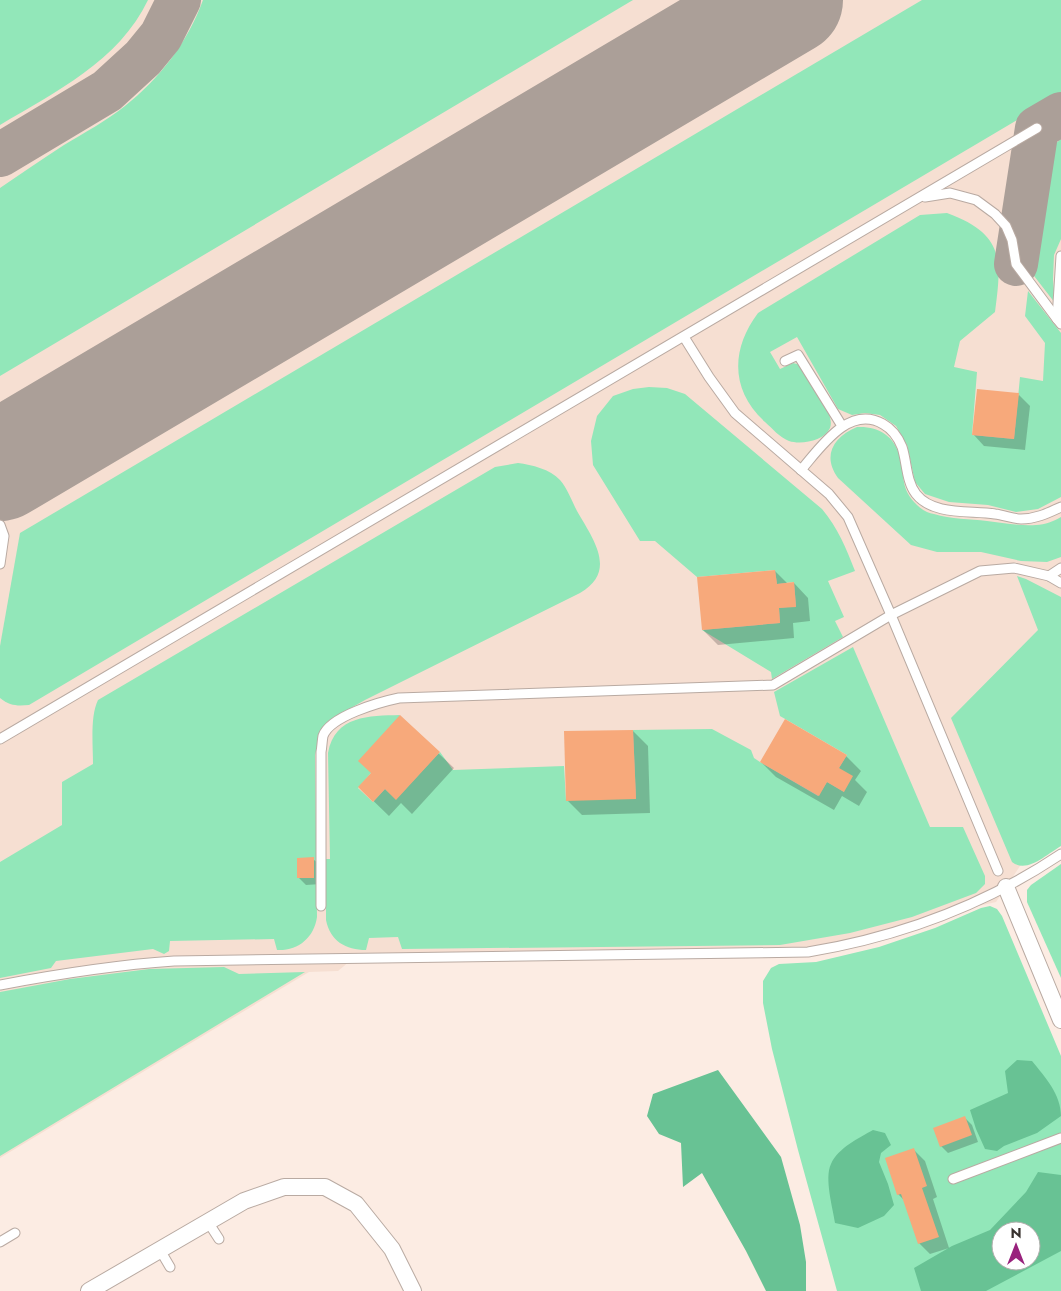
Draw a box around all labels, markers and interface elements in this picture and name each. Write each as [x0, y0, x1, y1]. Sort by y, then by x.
north arrow [991, 1221, 1041, 1271]
text: N [1010, 1223, 1022, 1243]

